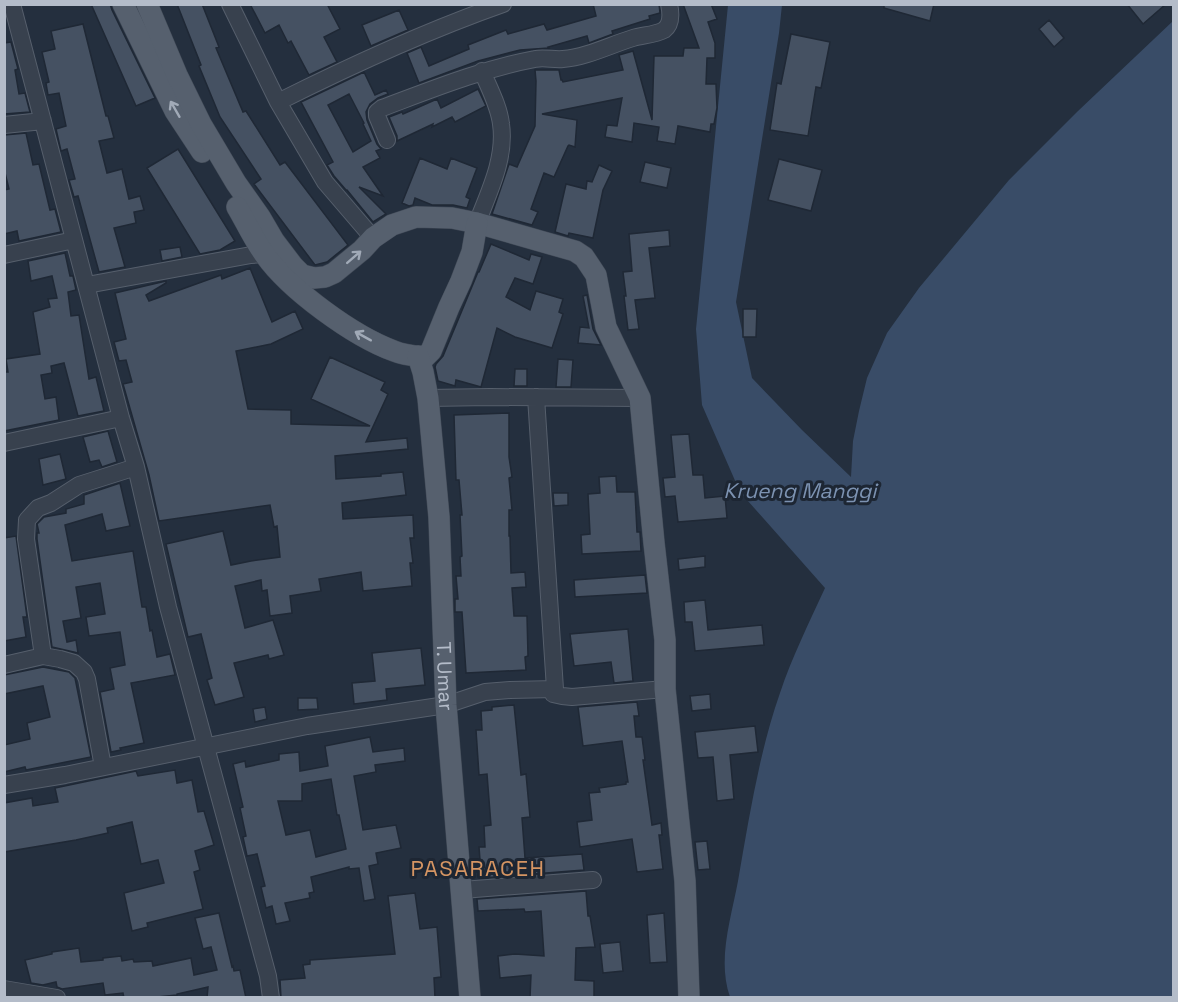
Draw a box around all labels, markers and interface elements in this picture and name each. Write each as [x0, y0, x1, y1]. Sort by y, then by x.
one-way arrow [168, 101, 180, 118]
one-way arrow [346, 250, 361, 264]
one-way arrow [355, 330, 373, 341]
water label: Krueng Manggi [724, 477, 879, 504]
street label: T. Umar [431, 641, 459, 712]
district label: PASARACEH [410, 854, 546, 882]

